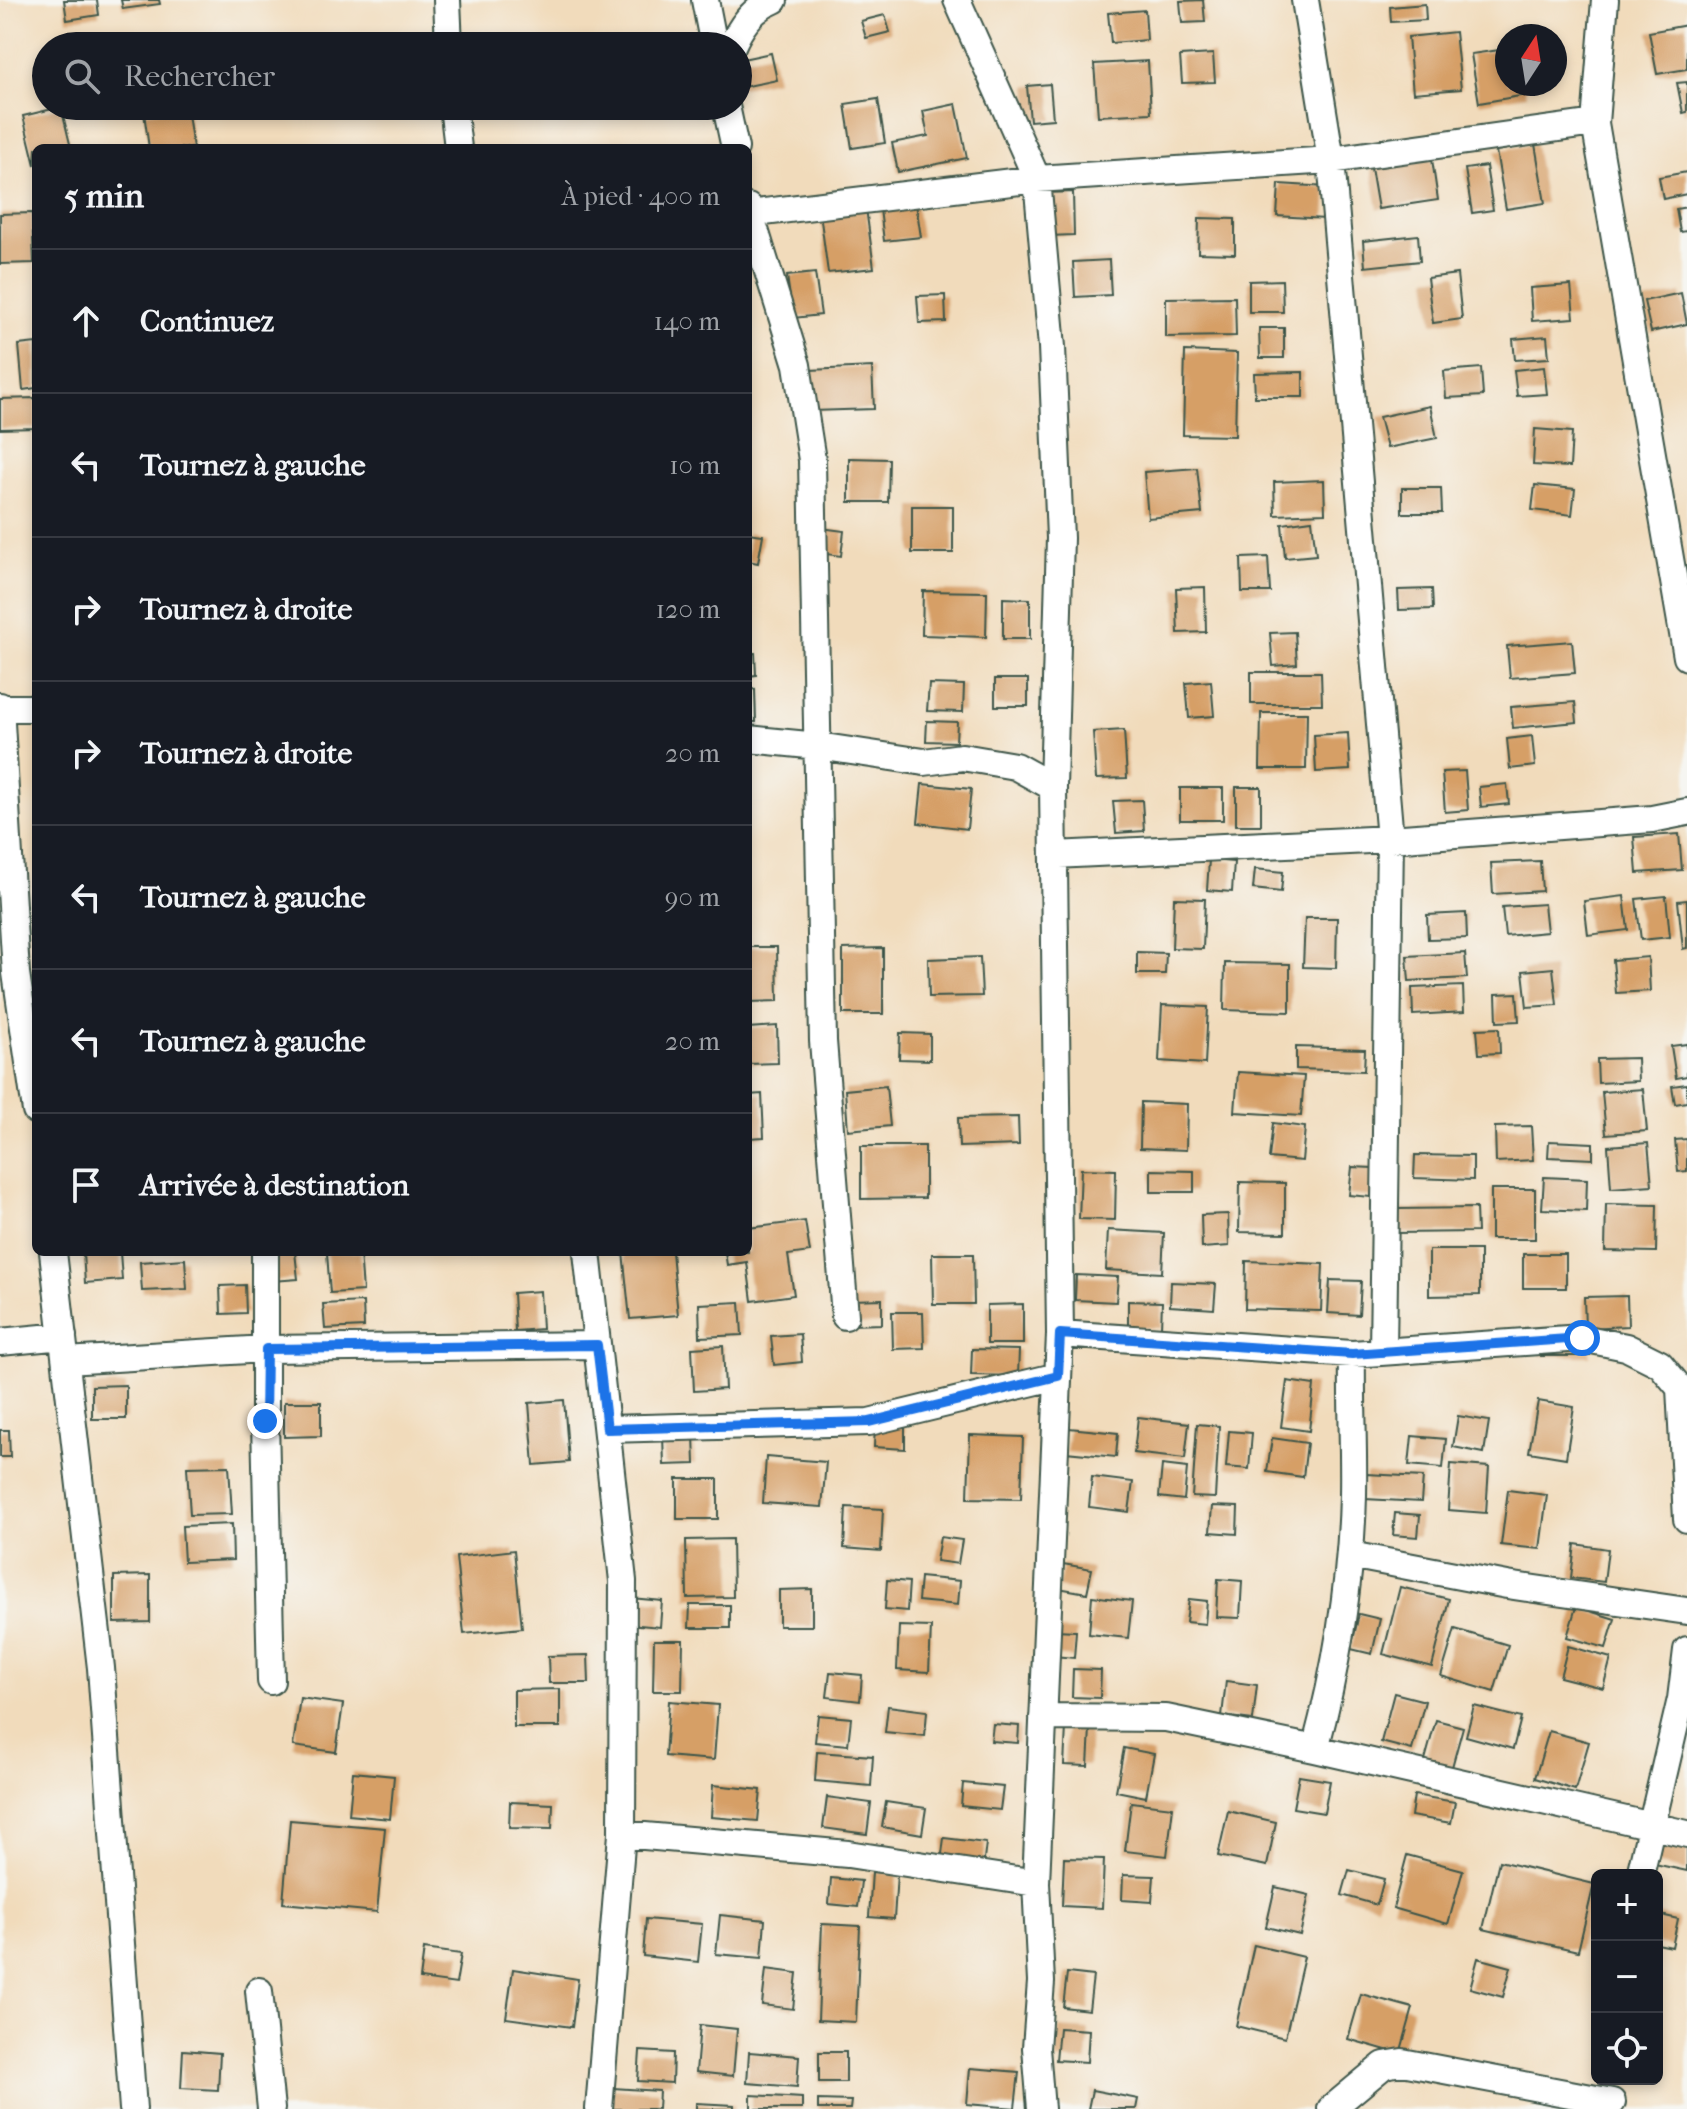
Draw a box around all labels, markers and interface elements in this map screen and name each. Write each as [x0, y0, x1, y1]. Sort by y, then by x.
north arrow [1495, 24, 1567, 96]
search box [32, 32, 752, 120]
icon: search [60, 54, 104, 98]
text: Rechercher [124, 59, 275, 94]
text: 5 min [64, 176, 144, 216]
text: À pied · 400 m [561, 181, 720, 212]
icon: ahead [64, 299, 108, 343]
text: Continuez [140, 304, 274, 339]
text: 140 m [654, 306, 720, 337]
icon: left [64, 443, 108, 487]
text: Tournez à gauche [140, 448, 366, 483]
text: 10 m [669, 450, 720, 481]
icon: right [64, 587, 108, 631]
text: Tournez à droite [140, 592, 352, 627]
text: 120 m [656, 594, 720, 625]
icon: right [64, 731, 108, 775]
text: Tournez à droite [140, 736, 352, 771]
text: 20 m [665, 738, 720, 769]
icon: left [64, 875, 108, 919]
text: Tournez à gauche [140, 880, 366, 915]
text: 90 m [665, 882, 720, 913]
icon: left [64, 1019, 108, 1063]
text: Tournez à gauche [140, 1024, 366, 1059]
text: 20 m [665, 1026, 720, 1057]
icon: arrive [64, 1163, 108, 1207]
text: Arrivée à destination [140, 1168, 409, 1203]
route start [1564, 1320, 1600, 1356]
route end [247, 1403, 283, 1439]
map controls [1591, 1869, 1663, 2085]
button: + [1591, 1869, 1663, 1941]
button: − [1591, 1941, 1663, 2013]
button: locate [1591, 2013, 1663, 2085]

